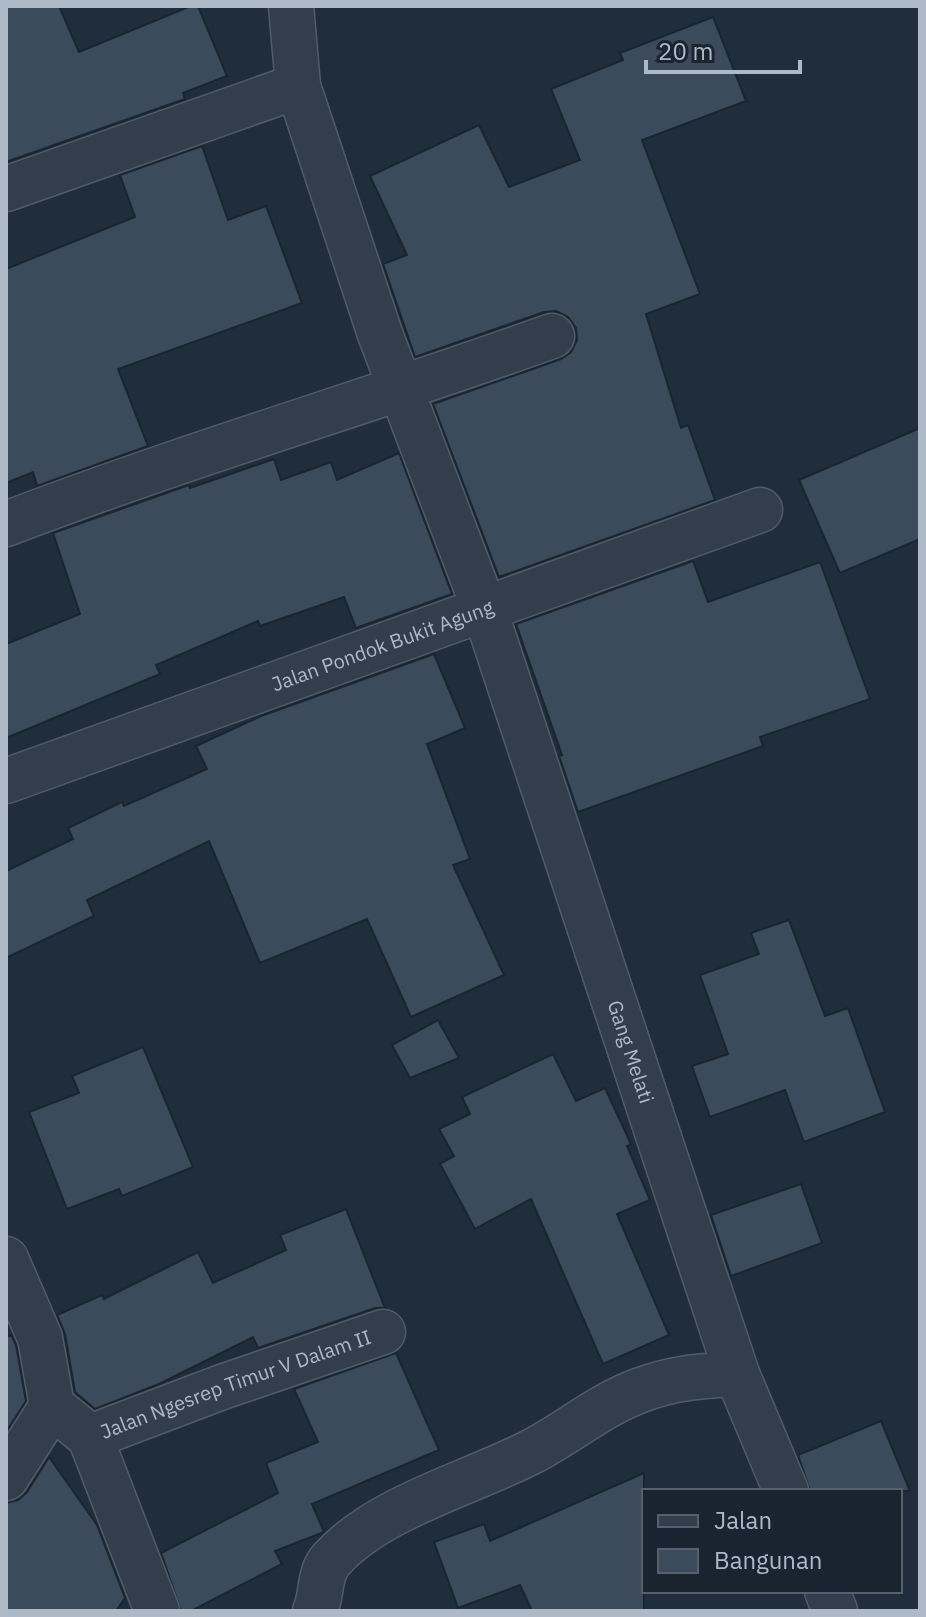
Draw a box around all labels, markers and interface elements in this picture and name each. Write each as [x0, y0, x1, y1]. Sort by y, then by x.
scale bar [646, 24, 800, 74]
text: 20 m [658, 35, 713, 67]
street label: Jalan Pondok Bukit Agung [268, 593, 497, 698]
street label: Gang Melati [602, 997, 661, 1107]
street label: Jalan Ngesrep Timur V Dalam II [96, 1323, 374, 1445]
legend [642, 1489, 902, 1593]
text: Jalan [714, 1504, 772, 1536]
text: Bangunan [714, 1544, 822, 1576]

